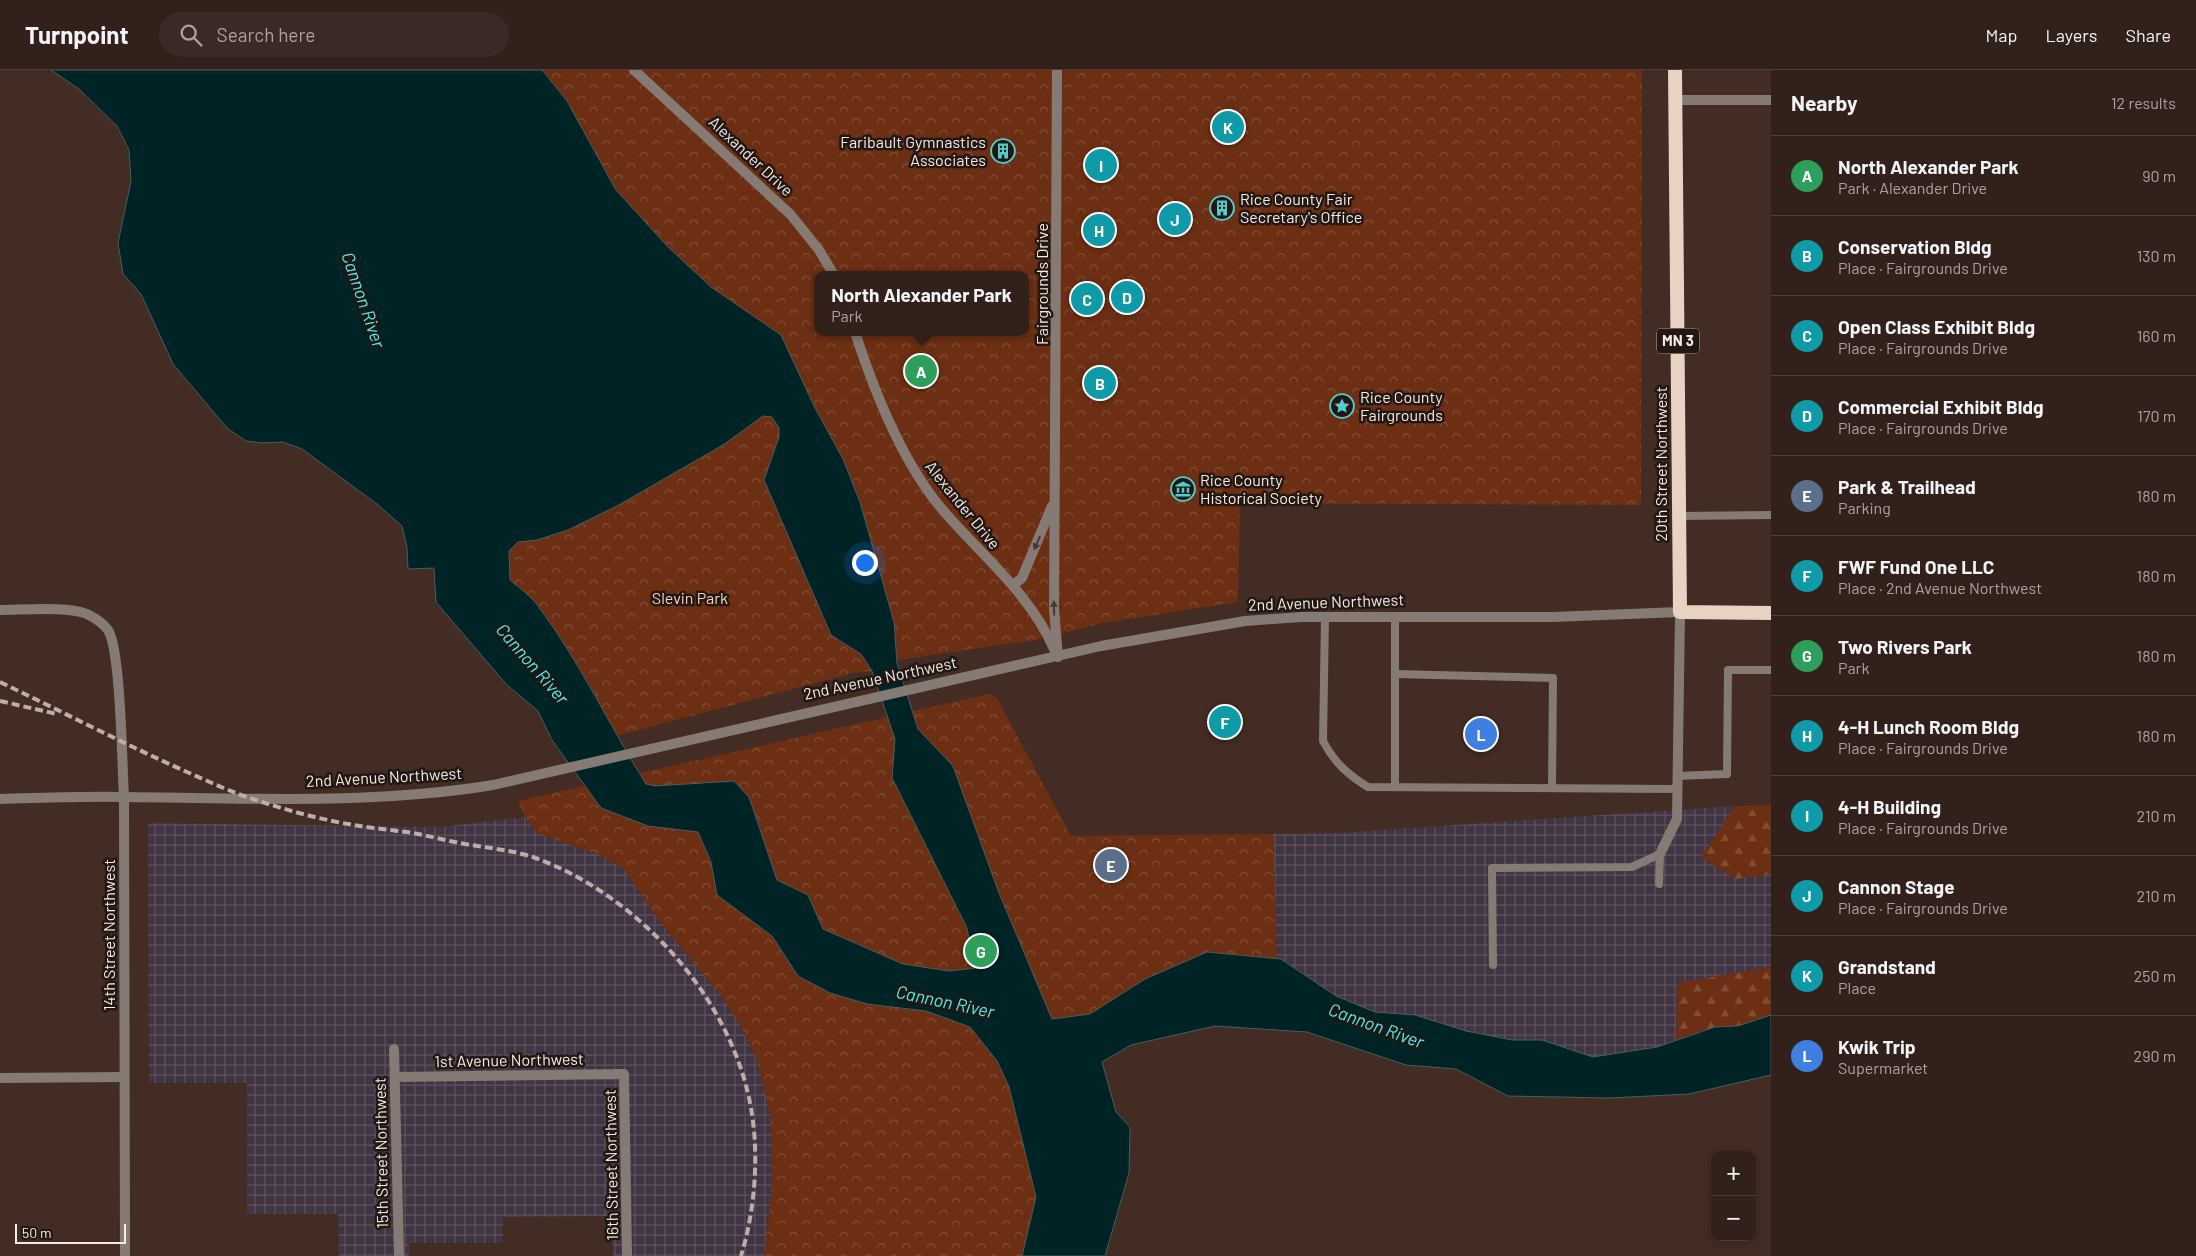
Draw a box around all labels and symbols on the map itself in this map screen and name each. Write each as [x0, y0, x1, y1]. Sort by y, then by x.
pin: K [1212, 108, 1244, 146]
street label: Alexander Drive [705, 112, 797, 199]
place label: Faribault Gymnastics Associates [840, 132, 986, 169]
building icon: Faribault Gymnastics Associates [990, 138, 1016, 164]
pin: I [1085, 146, 1117, 184]
place label: Rice County Fair Secretary's Office [1240, 189, 1362, 226]
building icon: Rice County Fair Secretary's Office [1209, 195, 1235, 221]
pin: J [1159, 200, 1191, 238]
pin: H [1083, 211, 1115, 249]
street label: Fairgrounds Drive [1032, 223, 1051, 345]
water label: Cannon River [337, 249, 391, 351]
pin: D [1111, 278, 1143, 316]
pin: C [1071, 280, 1103, 318]
road number: MN 3 [1657, 328, 1699, 354]
pin: A [905, 352, 937, 390]
pin: B [1084, 364, 1116, 402]
street label: 20th Street Northwest [1651, 386, 1670, 542]
place label: Rice County Fairgrounds [1360, 387, 1443, 424]
place icon: Rice County Fairgrounds [1329, 393, 1355, 419]
street label: Alexander Drive [922, 457, 1005, 553]
place label: Rice County Historical Society [1200, 470, 1323, 507]
museum icon: Rice County Historical Society [1170, 476, 1196, 502]
one-way arrow [1033, 536, 1041, 550]
your location [852, 550, 878, 576]
park label: Slevin Park [652, 588, 728, 607]
street label: 2nd Avenue Northwest [1248, 589, 1404, 614]
one-way arrow [1050, 600, 1058, 616]
water label: Cannon River [492, 618, 574, 709]
street label: 2nd Avenue Northwest [802, 652, 958, 703]
pin: F [1209, 703, 1241, 741]
pin: L [1465, 715, 1497, 753]
street label: 2nd Avenue Northwest [306, 763, 462, 790]
pin: E [1095, 846, 1127, 884]
street label: 14th Street Northwest [99, 859, 118, 1011]
pin: G [965, 932, 997, 970]
water label: Cannon River [894, 980, 997, 1022]
water label: Cannon River [1326, 998, 1428, 1053]
street label: 1st Avenue Northwest [434, 1049, 584, 1070]
street label: 15th Street Northwest [370, 1077, 391, 1229]
street label: 16th Street Northwest [600, 1089, 621, 1241]
scale bar [15, 1221, 126, 1244]

